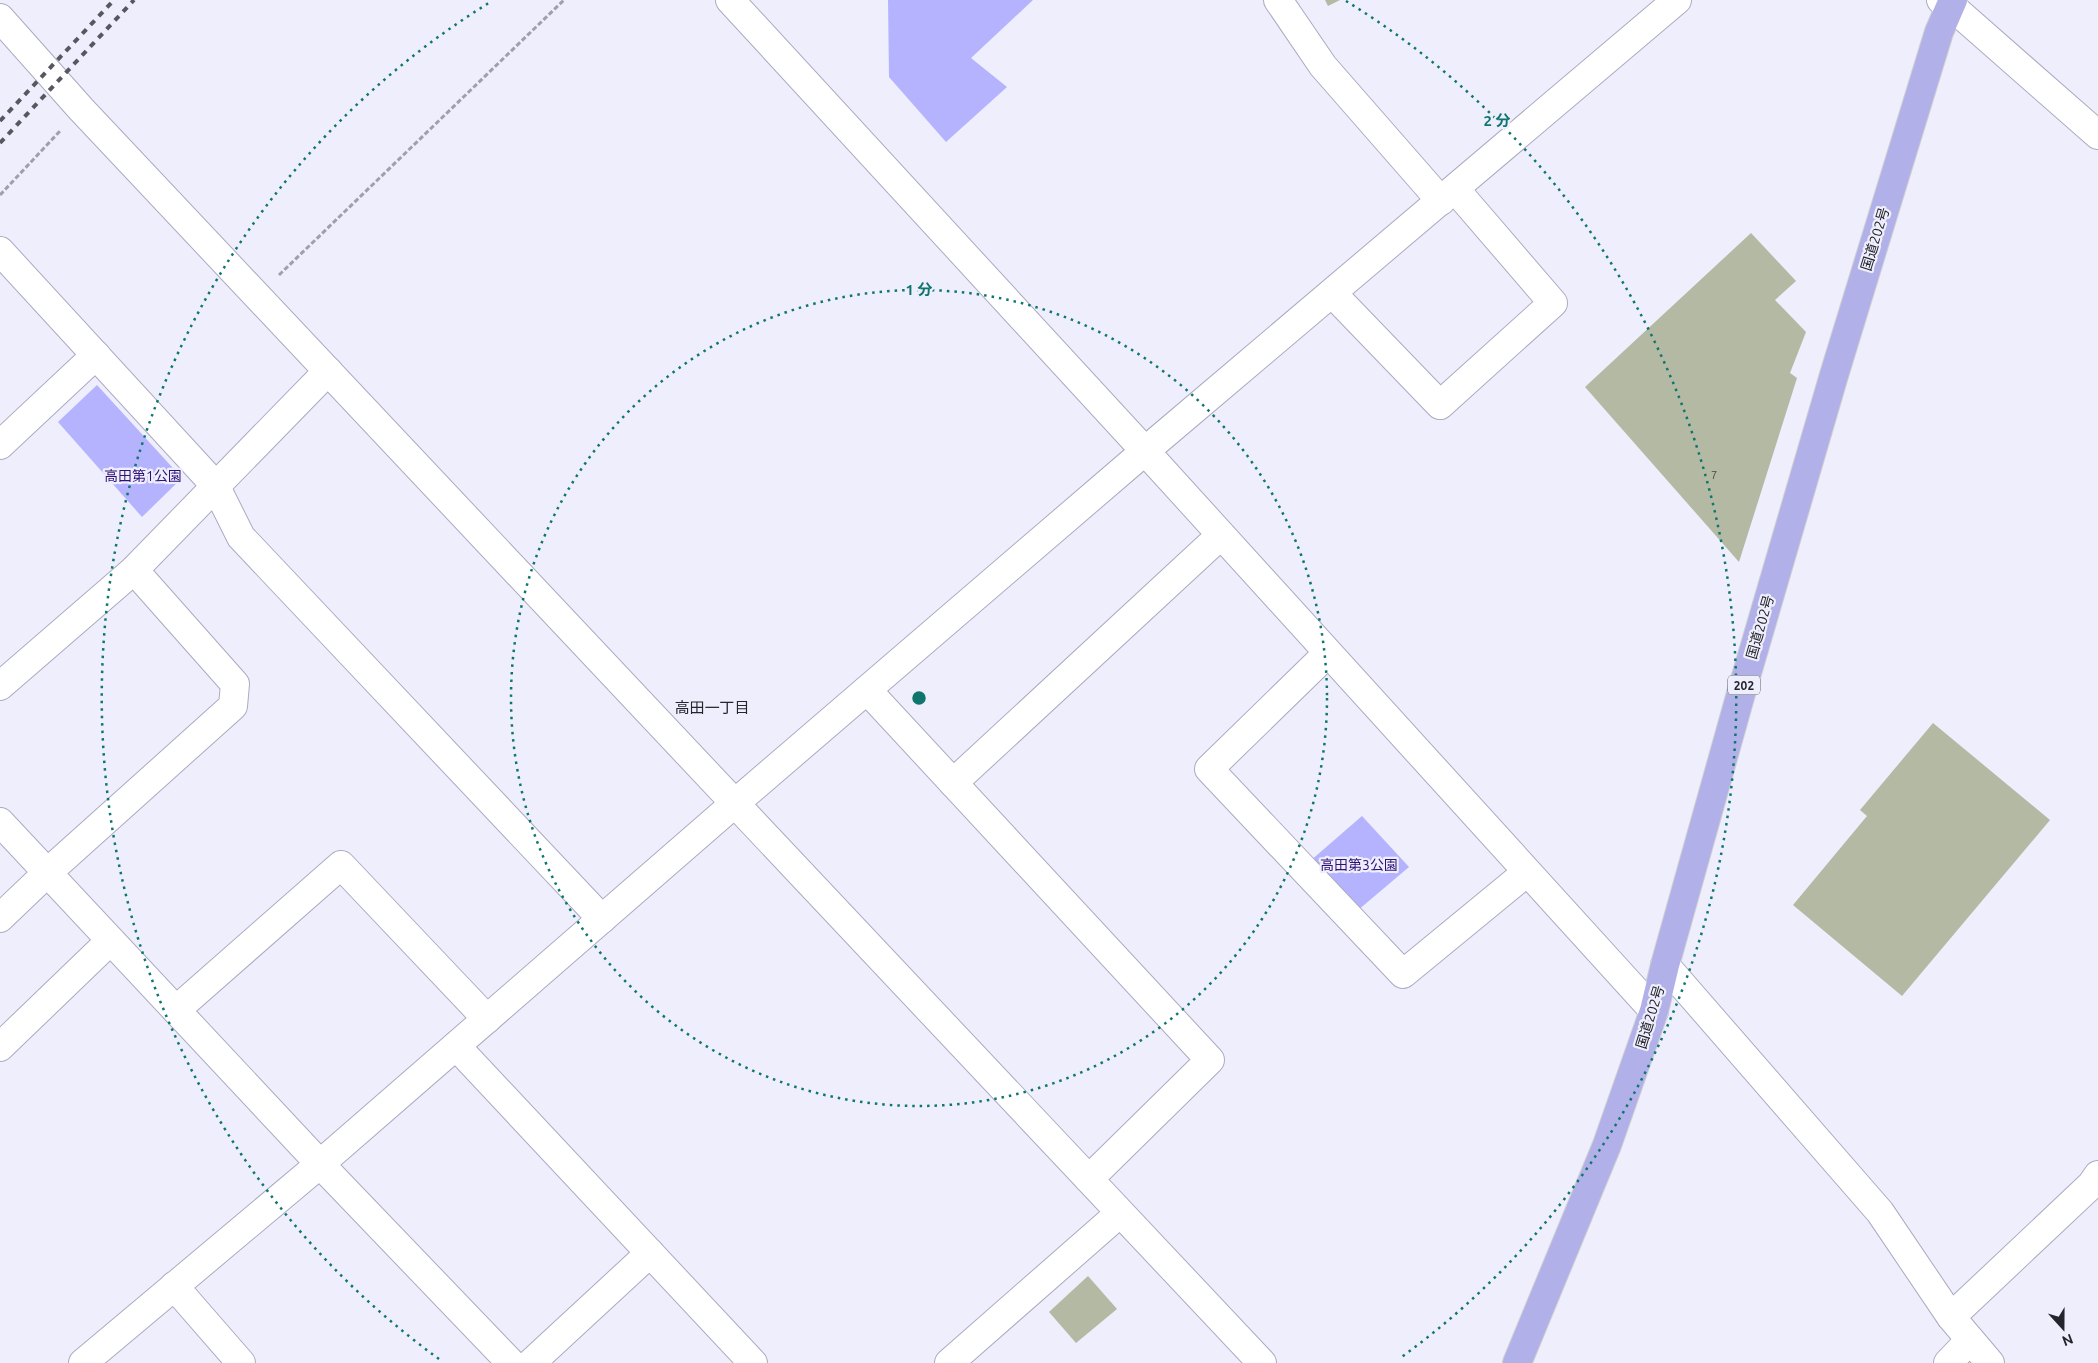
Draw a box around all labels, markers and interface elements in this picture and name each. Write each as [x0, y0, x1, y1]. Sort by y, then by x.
text: 2 分 [1483, 112, 1511, 129]
street label: 国道202号 [1858, 205, 1892, 273]
text: 1 分 [905, 281, 933, 298]
park label: 高田第1公園 [104, 468, 182, 484]
house number: 7 [1711, 469, 1717, 481]
street label: 国道202号 [1743, 593, 1777, 661]
road number: 202 [1728, 676, 1760, 694]
centre of rings [910, 689, 928, 707]
district label: 高田一丁目 [674, 699, 750, 716]
park label: 高田第3公園 [1320, 857, 1398, 873]
street label: 国道202号 [1633, 983, 1667, 1051]
north arrow [2038, 1303, 2088, 1353]
text: N [2060, 1331, 2075, 1349]

